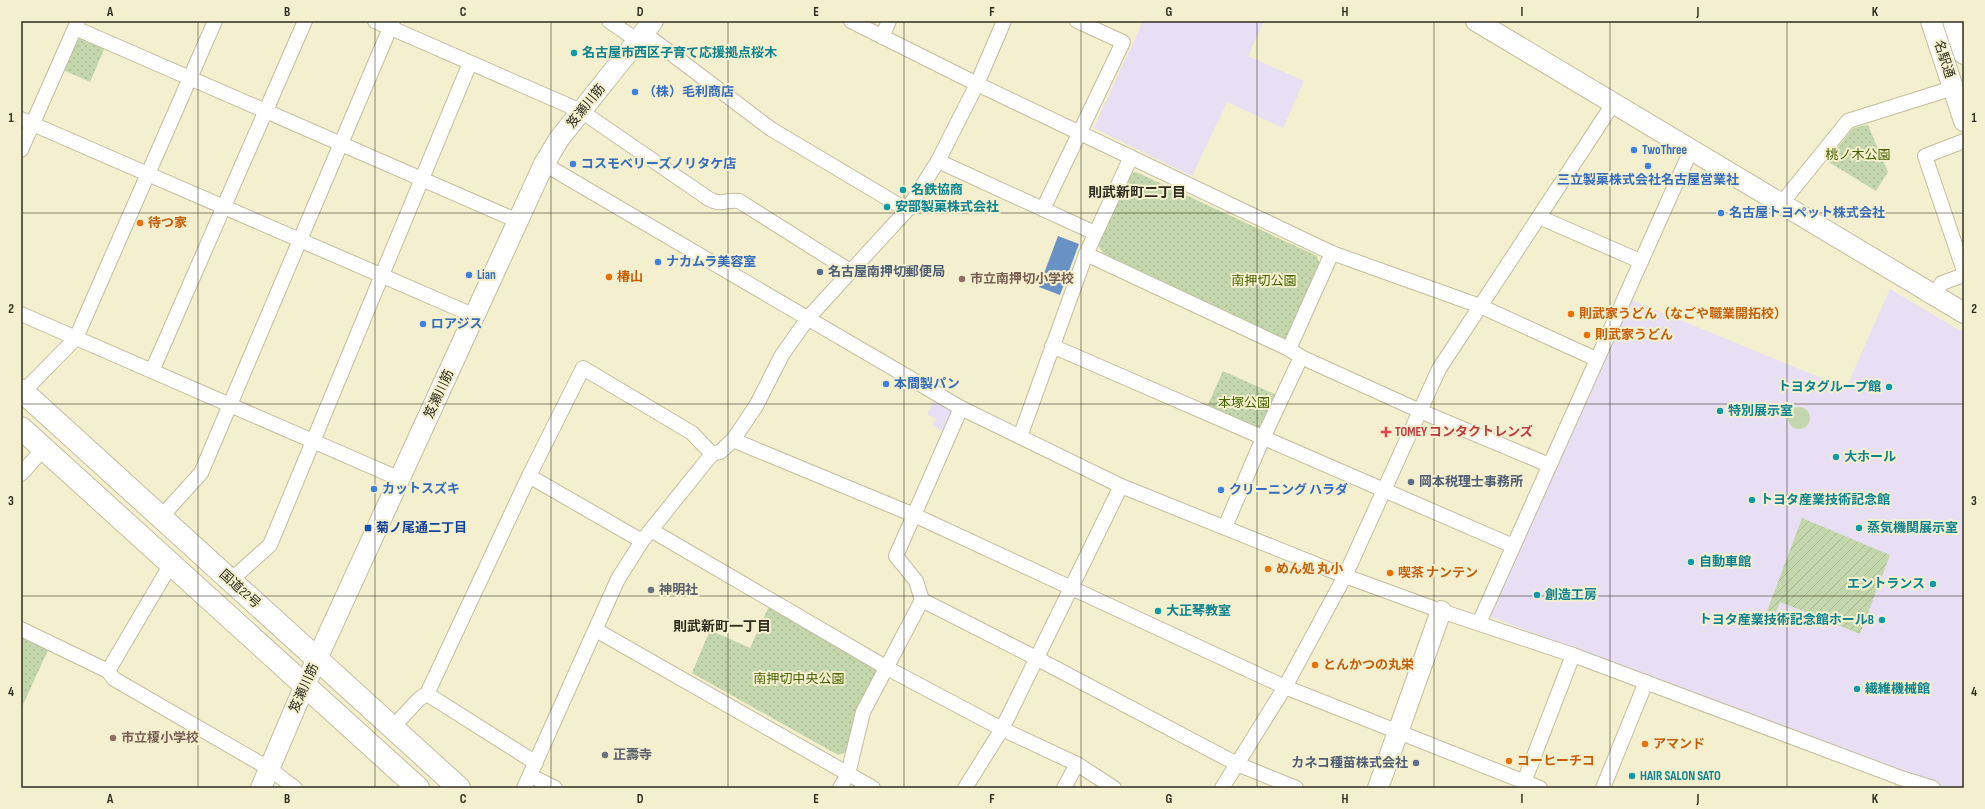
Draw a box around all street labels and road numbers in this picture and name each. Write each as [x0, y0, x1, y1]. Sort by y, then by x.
street label: 名駅通 [1930, 38, 1958, 80]
street label: 笈瀬川筋 [563, 81, 609, 131]
street label: 笈瀬川筋 [421, 367, 457, 421]
street label: 国道22号 [216, 566, 264, 612]
street label: 笈瀬川筋 [286, 661, 322, 715]

